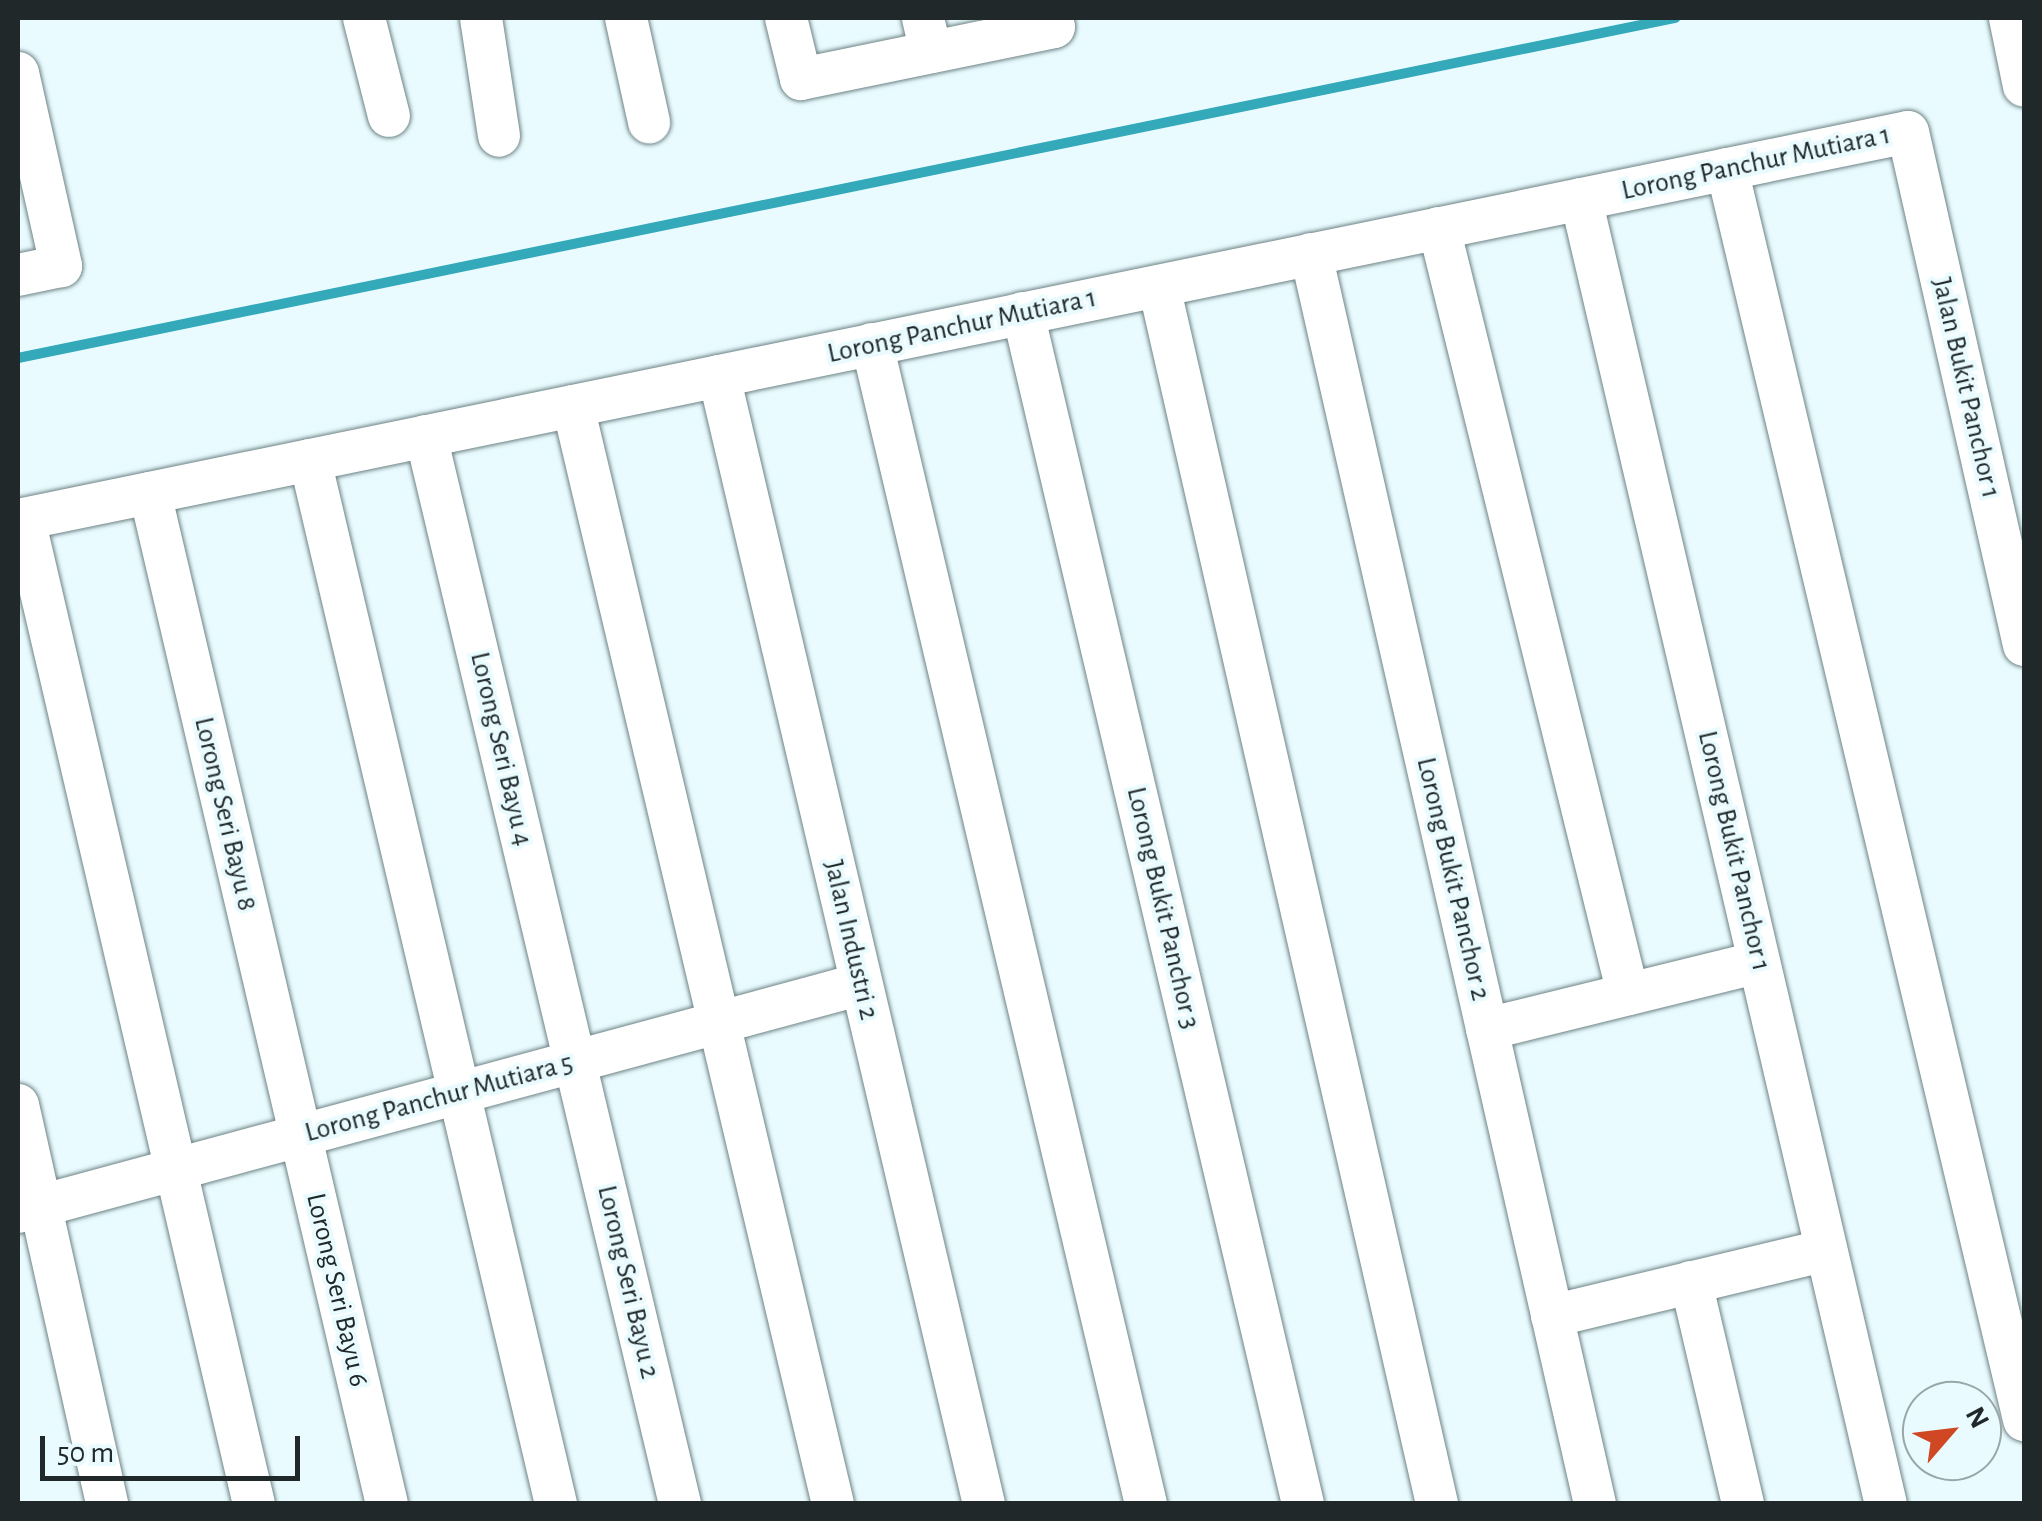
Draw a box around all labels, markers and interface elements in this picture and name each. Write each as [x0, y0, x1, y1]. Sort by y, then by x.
street label: Lorong Panchur Mutiara 1 [1619, 118, 1893, 208]
street label: Jalan Bukit Panchor 1 [1924, 275, 2008, 501]
street label: Lorong Panchur Mutiara 1 [825, 281, 1099, 371]
street label: Lorong Seri Bayu 4 [462, 649, 540, 849]
street label: Lorong Seri Bayu 8 [186, 714, 264, 914]
street label: Lorong Bukit Panchor 1 [1690, 728, 1778, 974]
street label: Lorong Bukit Panchor 2 [1409, 754, 1497, 1004]
street label: Lorong Bukit Panchor 3 [1119, 784, 1207, 1032]
street label: Jalan Industri 2 [816, 857, 886, 1023]
street label: Lorong Panchur Mutiara 5 [301, 1046, 577, 1150]
street label: Lorong Seri Bayu 2 [589, 1182, 667, 1382]
street label: Lorong Seri Bayu 6 [298, 1190, 376, 1390]
north arrow [1902, 1381, 2002, 1481]
text: N [1960, 1403, 1994, 1433]
scale bar [45, 1416, 305, 1478]
text: 50 m [57, 1438, 114, 1468]

